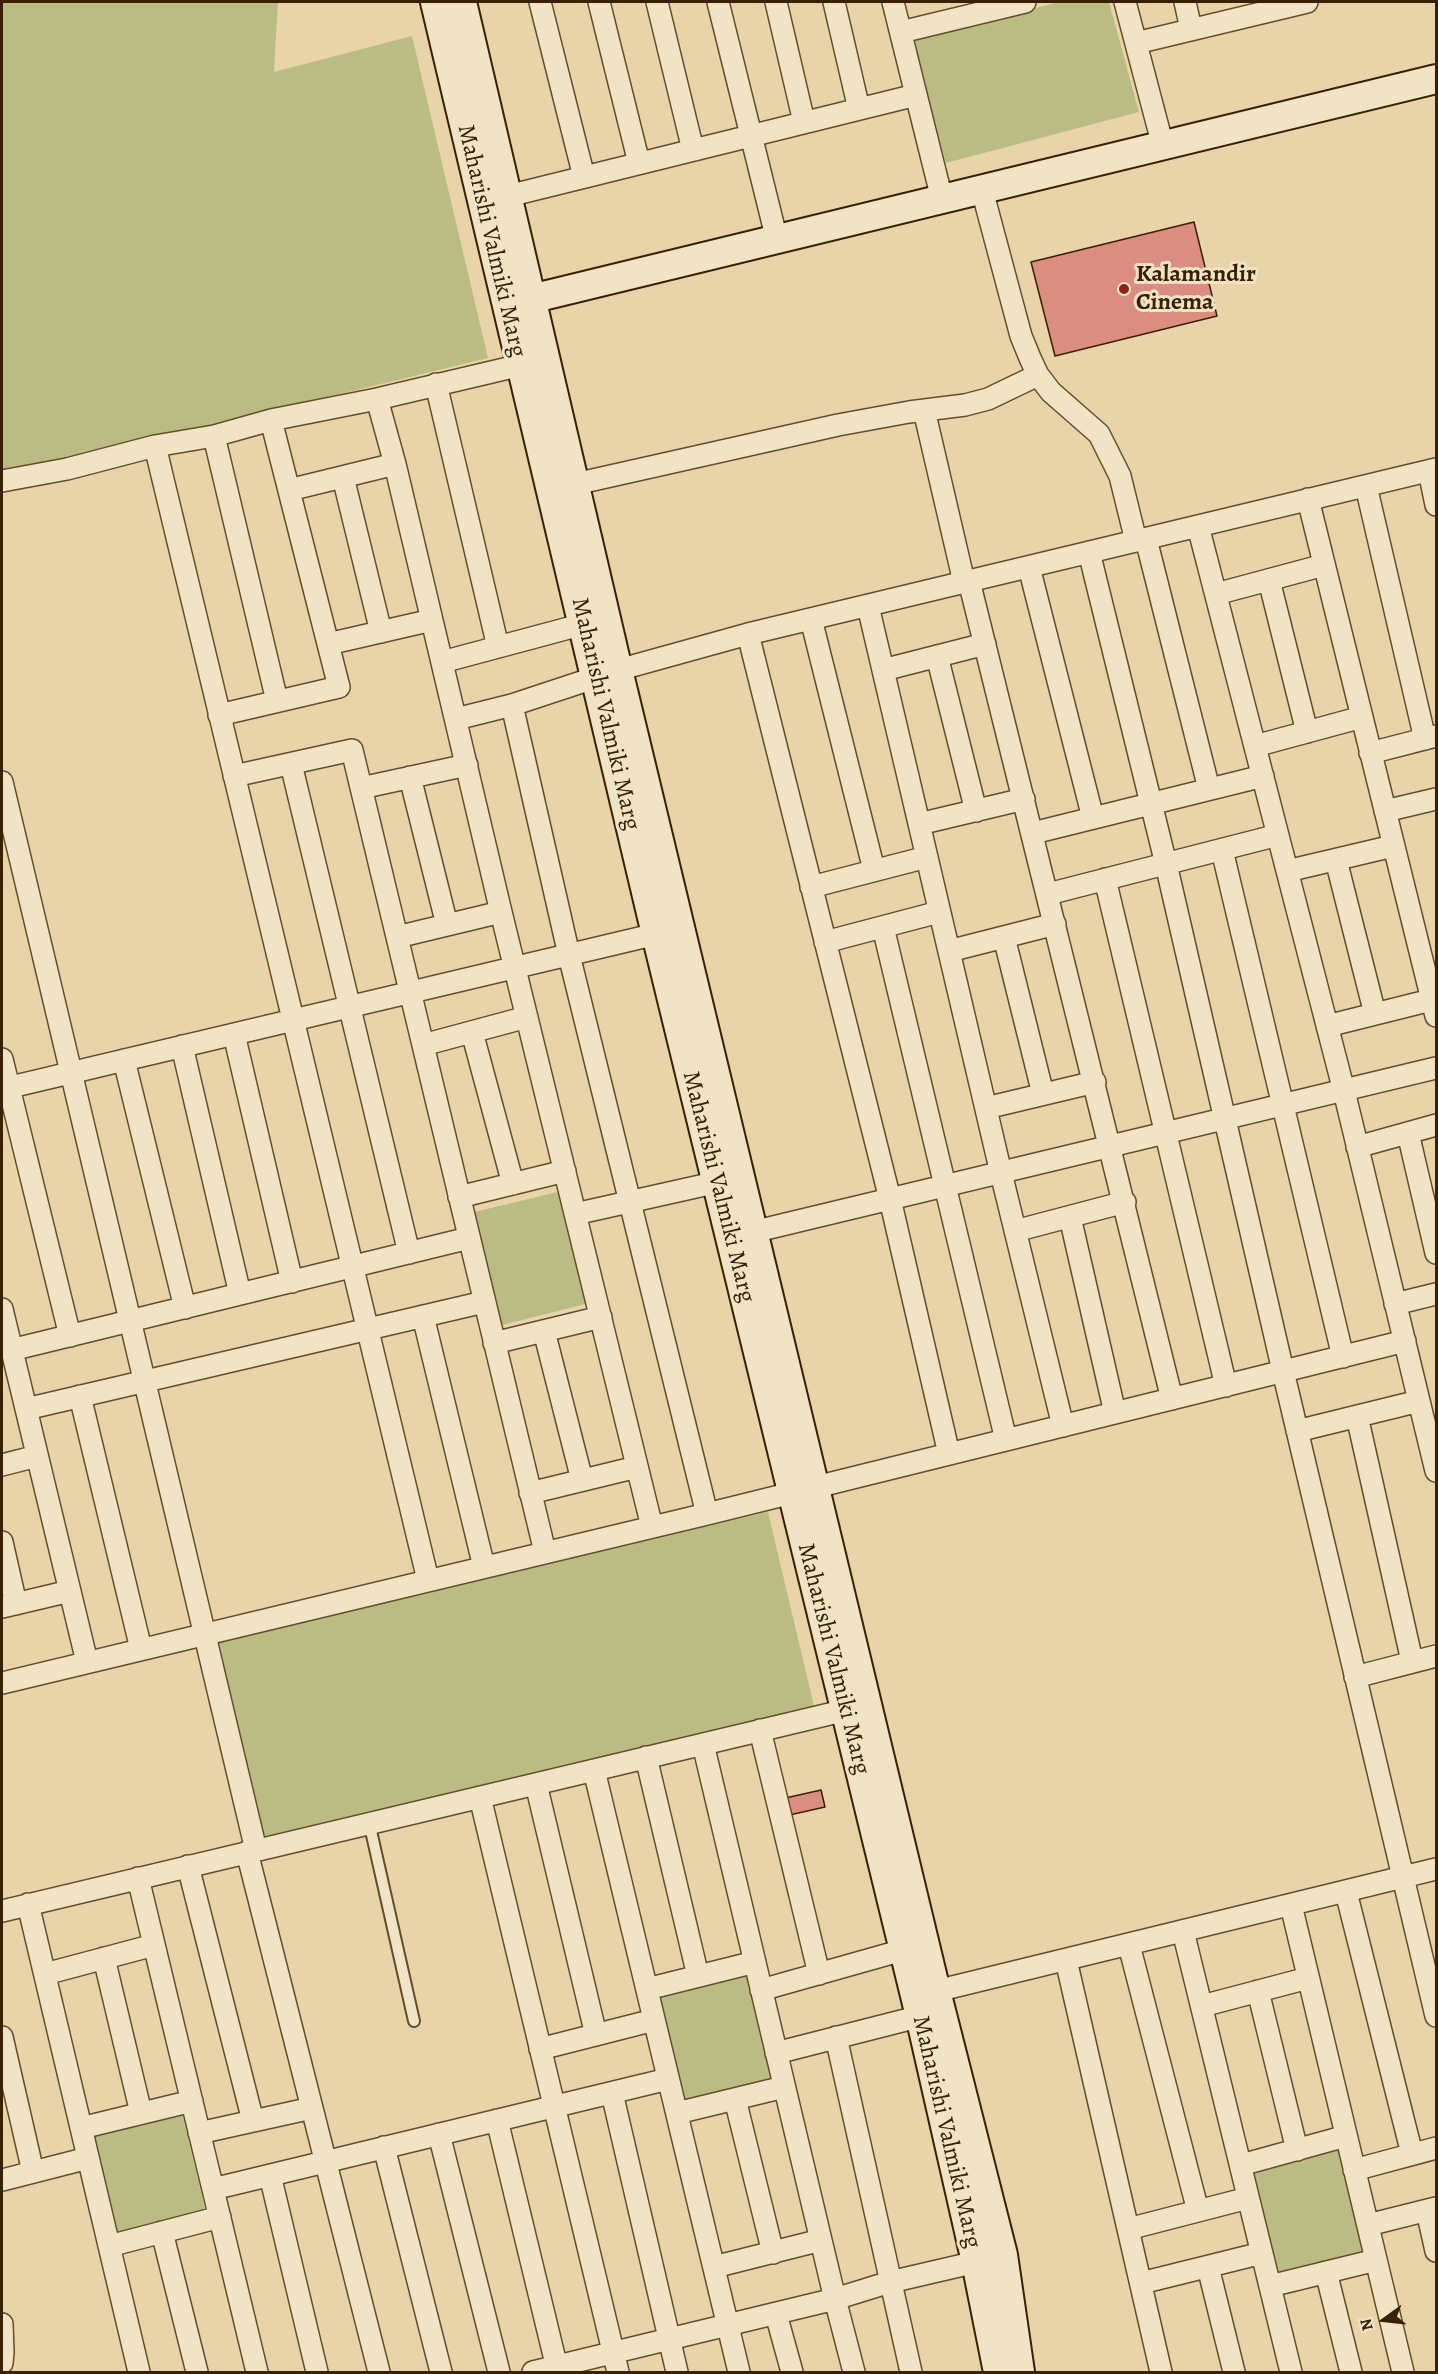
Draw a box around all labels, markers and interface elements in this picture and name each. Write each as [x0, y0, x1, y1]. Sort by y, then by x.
street label: Maharishi Valmiki Marg [450, 122, 532, 360]
place label: Kalamandir Cinema [1136, 261, 1256, 317]
marker: Kalamandir Cinema [1117, 282, 1131, 296]
street label: Maharishi Valmiki Marg [564, 595, 646, 833]
street label: Maharishi Valmiki Marg [675, 1068, 761, 1306]
street label: Maharishi Valmiki Marg [790, 1540, 876, 1778]
street label: Maharishi Valmiki Marg [905, 2013, 987, 2251]
north arrow [1354, 2290, 1414, 2350]
text: N [1354, 2316, 1379, 2333]

